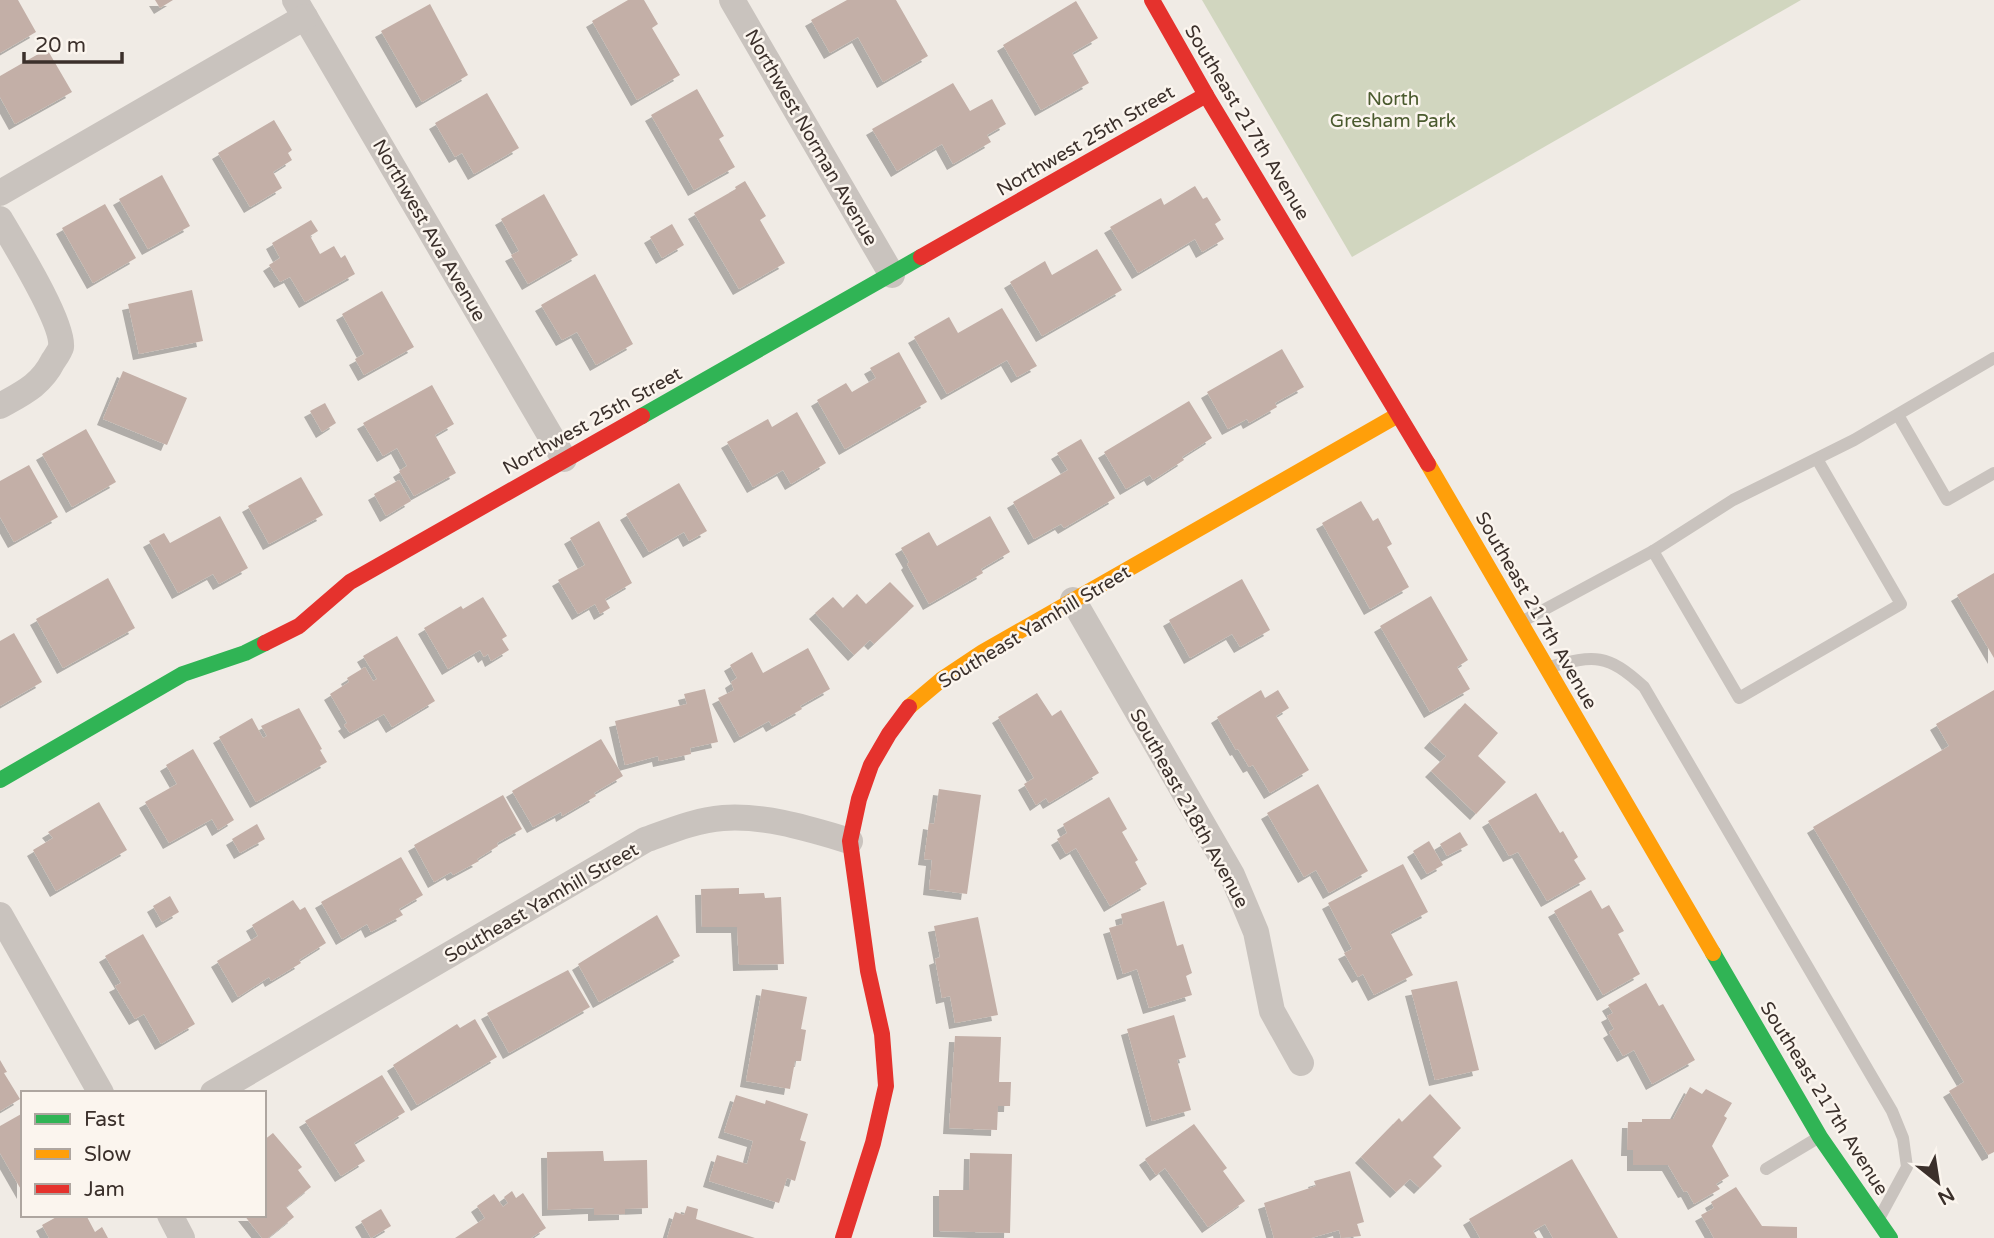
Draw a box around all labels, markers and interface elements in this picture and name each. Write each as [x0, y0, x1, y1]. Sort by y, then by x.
scale bar [24, 21, 122, 65]
street label: Southeast 217th Avenue [1180, 21, 1314, 224]
street label: Northwest Norman Avenue [740, 26, 882, 249]
text: 20 m [35, 33, 86, 58]
street label: Northwest 25th Street [993, 81, 1178, 201]
park label: North Gresham Park [1330, 88, 1456, 132]
street label: Northwest Ava Avenue [368, 136, 490, 325]
street label: Northwest 25th Street [499, 362, 686, 479]
street label: Southeast 217th Avenue [1471, 508, 1602, 713]
street label: Southeast Yamhill Street [935, 561, 1134, 693]
street label: Southeast 218th Avenue [1125, 705, 1253, 912]
street label: Southeast Yamhill Street [441, 838, 642, 967]
street label: Southeast 217th Avenue [1755, 998, 1893, 1199]
legend [21, 1091, 266, 1217]
text: Fast [84, 1107, 125, 1132]
text: Slow [84, 1142, 132, 1167]
north arrow [1903, 1147, 1973, 1217]
text: Jam [84, 1177, 125, 1202]
text: N [1934, 1183, 1958, 1209]

